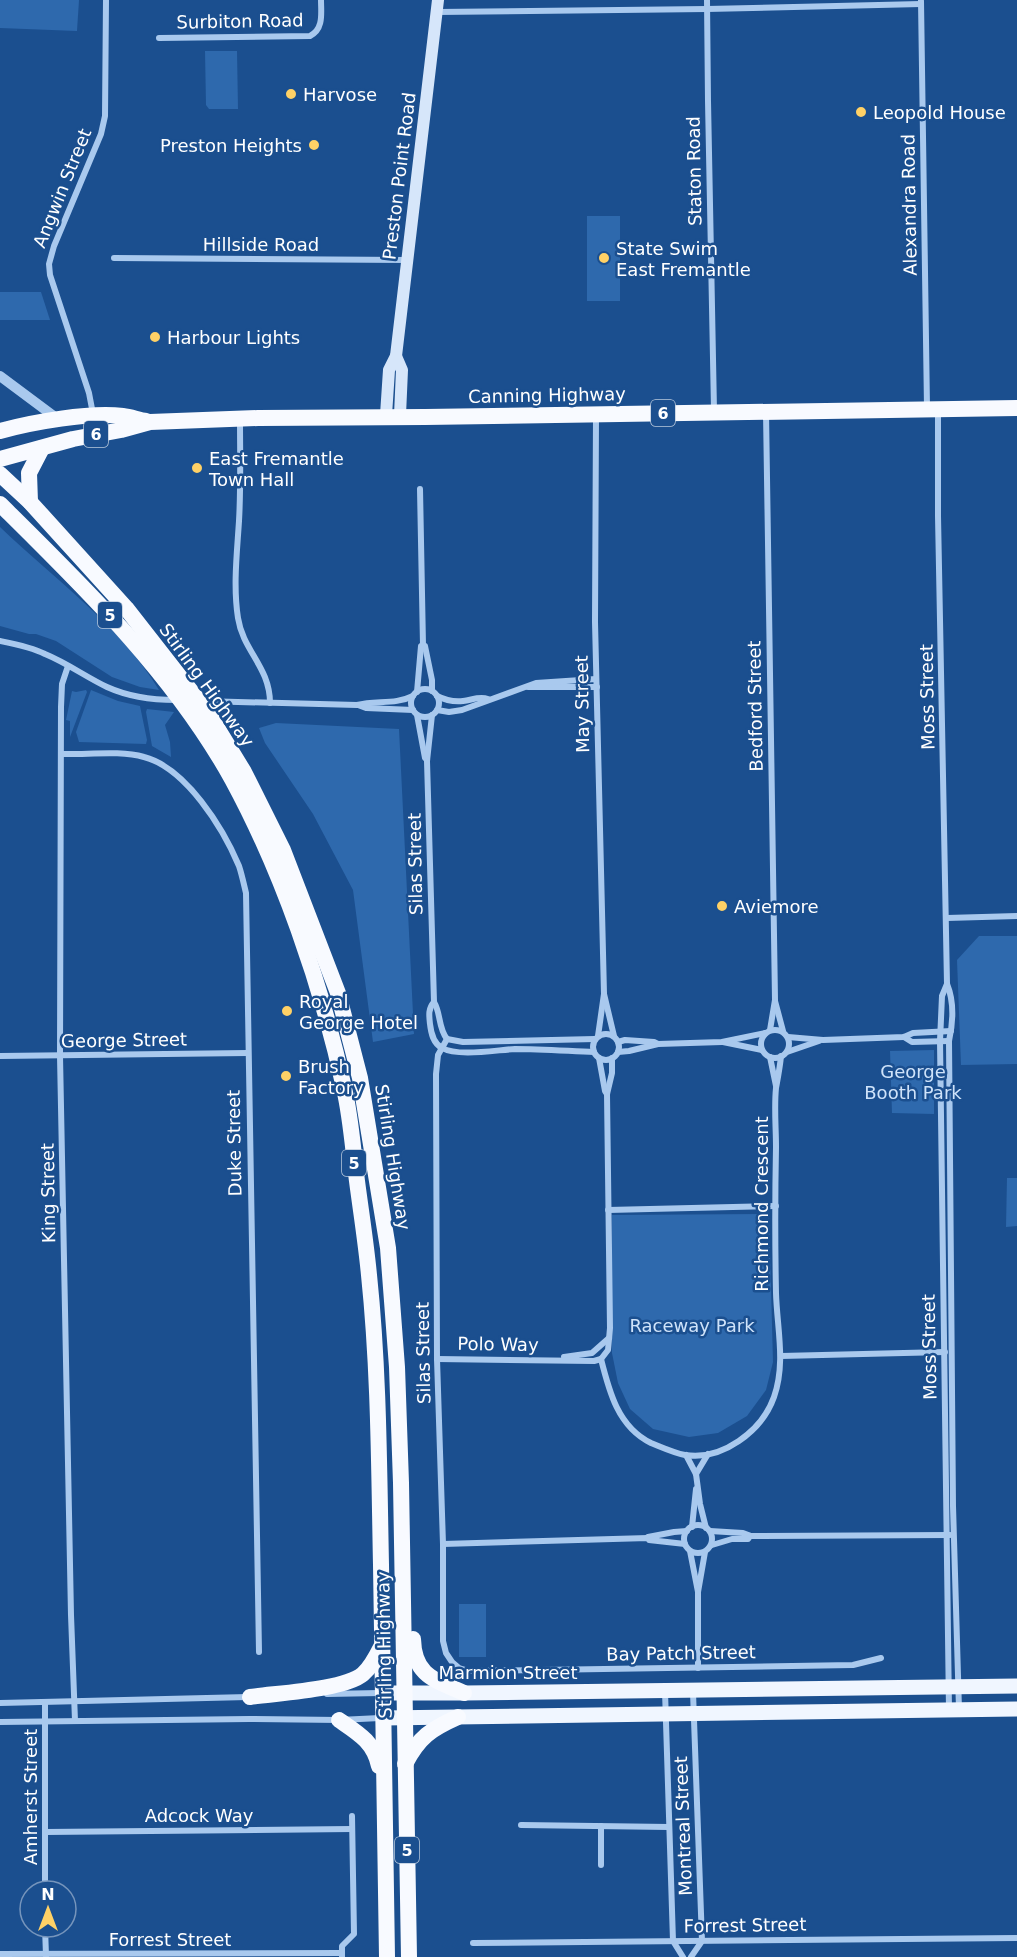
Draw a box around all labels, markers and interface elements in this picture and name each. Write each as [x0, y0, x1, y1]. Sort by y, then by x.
street label: Surbiton Road [176, 9, 304, 33]
place label: Harvose [303, 84, 377, 105]
marker: Harvose [284, 87, 298, 101]
street label: Preston Point Road [378, 91, 420, 261]
place label: Leopold House [873, 102, 1006, 123]
marker: Leopold House [854, 105, 868, 119]
street label: Staton Road [683, 116, 705, 226]
street label: Angwin Street [29, 125, 95, 251]
street label: Alexandra Road [897, 134, 921, 276]
place label: Preston Heights [160, 135, 302, 156]
marker: Preston Heights [307, 138, 321, 152]
street label: Hillside Road [203, 234, 319, 255]
place label: State Swim East Fremantle [616, 238, 751, 280]
marker: State Swim East Fremantle [597, 251, 611, 265]
place label: Harbour Lights [167, 327, 300, 348]
marker: Harbour Lights [148, 330, 162, 344]
street label: Canning Highway [468, 383, 626, 407]
road number: 6 [651, 400, 675, 426]
road number: 6 [84, 421, 108, 447]
place label: East Fremantle Town Hall [208, 448, 344, 490]
marker: East Fremantle Town Hall [190, 461, 204, 475]
road number: 5 [98, 602, 122, 628]
street label: Stirling Highway [155, 619, 259, 751]
street label: Bedford Street [743, 640, 767, 772]
street label: Moss Street [916, 644, 938, 750]
street label: May Street [571, 655, 593, 753]
street label: Silas Street [404, 813, 426, 915]
place label: Aviemore [734, 896, 819, 917]
marker: Aviemore [715, 899, 729, 913]
place label: Royal George Hotel [299, 991, 418, 1033]
marker: Royal George Hotel [280, 1004, 294, 1018]
street label: George Street [61, 1028, 187, 1052]
place label: Brush Factory [298, 1056, 364, 1098]
park label: George Booth Park [864, 1061, 962, 1103]
marker: Brush Factory [279, 1069, 293, 1083]
street label: Stirling Highway [371, 1083, 415, 1232]
street label: Duke Street [223, 1090, 245, 1196]
street label: Richmond Crescent [751, 1116, 772, 1292]
street label: King Street [37, 1143, 59, 1243]
road number: 5 [342, 1150, 366, 1176]
street label: Moss Street [918, 1294, 940, 1400]
street label: Silas Street [412, 1302, 434, 1404]
park label: Raceway Park [629, 1315, 755, 1336]
street label: Polo Way [457, 1333, 539, 1355]
street label: Stirling Highway [372, 1571, 396, 1719]
street label: Bay Patch Street [606, 1641, 756, 1665]
street label: Marmion Street [438, 1662, 578, 1683]
street label: Amherst Street [20, 1729, 41, 1865]
street label: Montreal Street [670, 1756, 696, 1896]
street label: Adcock Way [145, 1805, 254, 1826]
road number: 5 [395, 1837, 419, 1863]
north arrow [18, 1879, 78, 1939]
text: N [41, 1885, 55, 1904]
street label: Forrest Street [683, 1913, 807, 1937]
street label: Forrest Street [109, 1929, 231, 1950]

